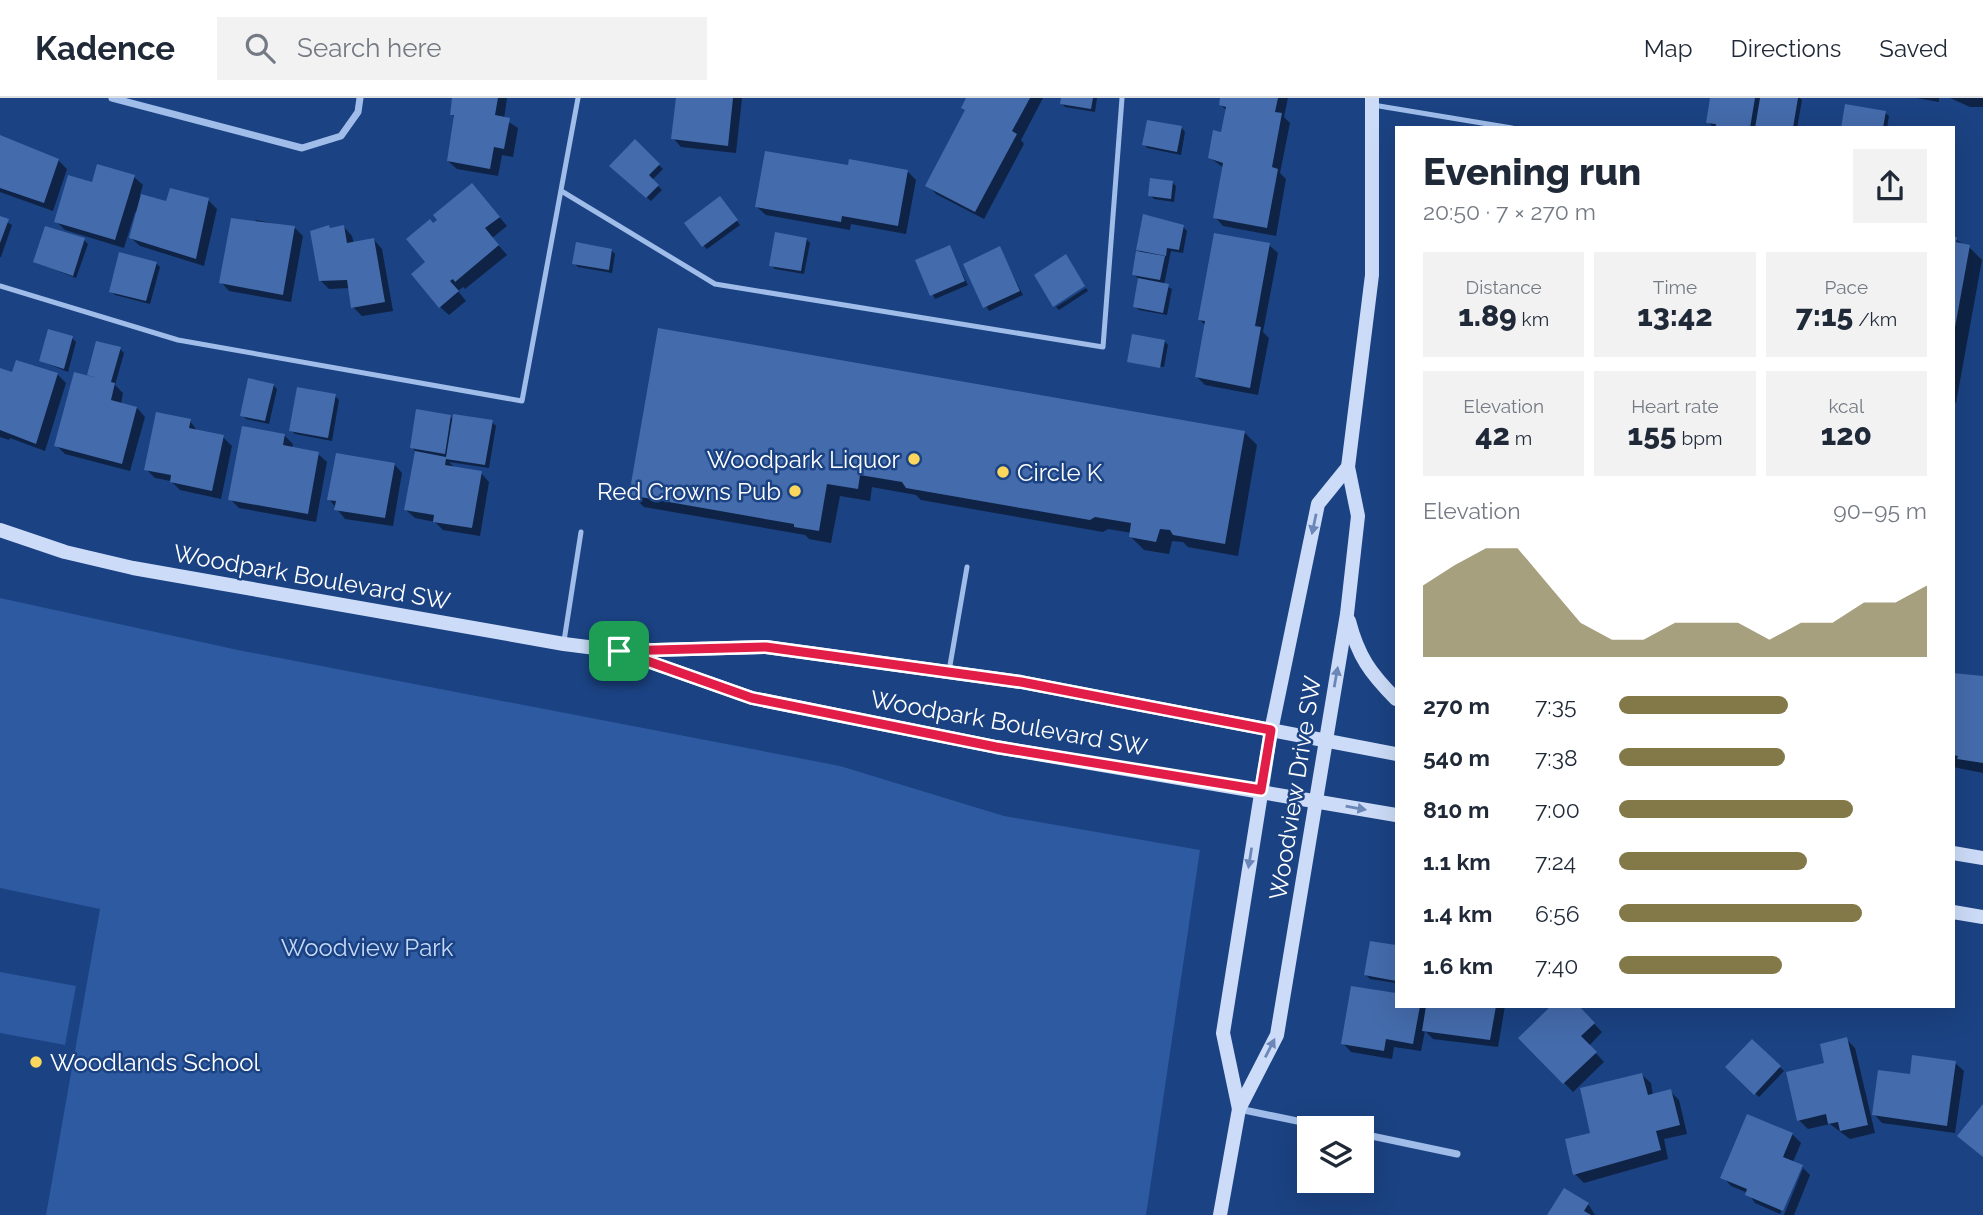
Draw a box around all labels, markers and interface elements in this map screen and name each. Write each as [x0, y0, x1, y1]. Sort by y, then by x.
search box [217, 17, 707, 80]
text: Kadence [35, 29, 175, 68]
icon: search [241, 29, 279, 67]
text: Search here [297, 33, 441, 63]
text: Map [1644, 34, 1693, 63]
text: Directions [1731, 34, 1841, 63]
text: Saved [1879, 34, 1948, 63]
text: Evening run [1423, 149, 1641, 194]
button: share [1853, 149, 1927, 223]
text: 20:50 · 7 × 270 m [1423, 198, 1596, 225]
text: Distance [1466, 276, 1542, 298]
text: Time [1653, 276, 1697, 298]
text: Pace [1825, 276, 1868, 298]
text: 1.89 [1458, 298, 1517, 333]
text: 13:42 [1637, 298, 1713, 333]
text: 7:15 [1796, 298, 1853, 333]
text: km [1517, 308, 1549, 330]
text: /km [1853, 308, 1897, 330]
text: Elevation [1463, 395, 1544, 417]
text: Heart rate [1631, 395, 1719, 417]
text: kcal [1829, 395, 1864, 417]
text: 42 [1475, 417, 1510, 452]
text: 155 [1628, 417, 1677, 452]
text: 120 [1821, 417, 1872, 452]
text: m [1510, 427, 1532, 449]
text: bpm [1677, 427, 1722, 449]
place label: Woodpark Liquor [707, 445, 901, 474]
marker: Woodpark Liquor [906, 451, 922, 467]
place label: Circle K [1017, 458, 1103, 487]
marker: Circle K [995, 464, 1011, 480]
place label: Red Crowns Pub [597, 477, 781, 506]
marker: Red Crowns Pub [787, 483, 803, 499]
text: Elevation [1423, 497, 1521, 524]
text: 90–95 m [1833, 497, 1927, 524]
one-way arrow [1308, 513, 1319, 535]
street label: Woodpark Boulevard SW [171, 538, 453, 616]
pin [589, 621, 649, 681]
icon: arrive [600, 632, 638, 670]
one-way arrow [1331, 666, 1342, 688]
street label: Woodview Drive SW [1263, 674, 1327, 902]
street label: Woodpark Boulevard SW [868, 684, 1150, 762]
text: 270 m [1423, 692, 1490, 719]
text: 7:35 [1535, 692, 1576, 719]
text: 540 m [1423, 744, 1490, 771]
text: 7:38 [1535, 744, 1578, 771]
text: 810 m [1423, 796, 1489, 823]
text: 7:00 [1535, 796, 1580, 823]
one-way arrow [1345, 802, 1367, 813]
one-way arrow [1244, 847, 1255, 869]
text: 1.1 km [1423, 848, 1491, 875]
text: 7:24 [1535, 848, 1576, 875]
text: 1.4 km [1423, 900, 1492, 927]
text: 6:56 [1535, 900, 1580, 927]
park label: Woodview Park [281, 933, 454, 962]
text: 1.6 km [1423, 952, 1493, 979]
text: 7:40 [1535, 952, 1578, 979]
one-way arrow [1264, 1038, 1275, 1058]
place label: Woodlands School [50, 1048, 261, 1077]
marker: Woodlands School [28, 1054, 44, 1070]
map controls [1297, 1116, 1374, 1193]
button: layers [1297, 1116, 1374, 1193]

